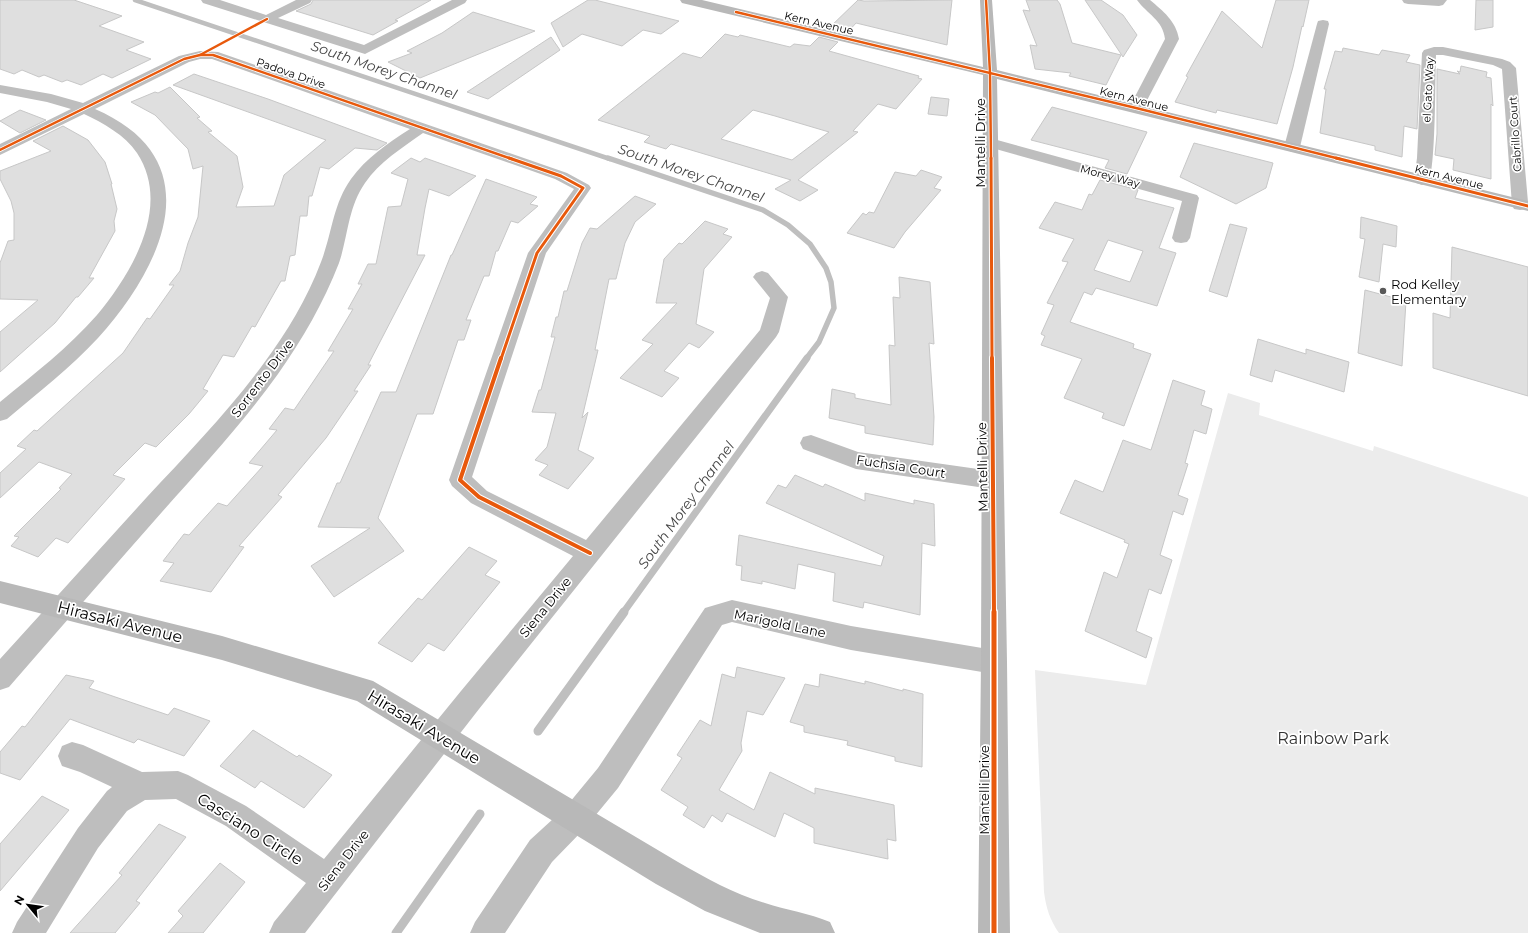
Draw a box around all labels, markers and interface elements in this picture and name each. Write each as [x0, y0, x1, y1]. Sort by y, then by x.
street label: Kern Avenue [783, 8, 855, 38]
water label: South Morey Channel [309, 37, 459, 103]
street label: Padova Drive [255, 55, 328, 92]
street label: el Gato Way [1419, 57, 1437, 123]
street label: Kern Avenue [1098, 84, 1170, 114]
street label: Cabrillo Court [1505, 95, 1525, 172]
street label: Mantelli Drive [972, 98, 988, 188]
water label: South Morey Channel [616, 140, 766, 206]
street label: Morey Way [1079, 161, 1141, 191]
street label: Kern Avenue [1413, 162, 1485, 192]
place label: Rod Kelley Elementary [1391, 276, 1467, 307]
marker: Rod Kelley Elementary [1378, 286, 1388, 296]
street label: Sorrento Drive [227, 336, 297, 420]
street label: Mantelli Drive [973, 422, 991, 512]
water label: South Morey Channel [634, 438, 738, 572]
street label: Fuchsia Court [855, 451, 947, 481]
street label: Siena Drive [516, 573, 574, 641]
street label: Hirasaki Avenue [55, 597, 185, 647]
street label: Marigold Lane [733, 605, 828, 641]
street label: Hirasaki Avenue [364, 686, 484, 768]
park label: Rainbow Park [1277, 729, 1389, 748]
street label: Mantelli Drive [976, 745, 992, 835]
street label: Casciano Circle [194, 789, 306, 869]
street label: Siena Drive [314, 826, 372, 894]
north arrow [8, 885, 48, 925]
text: N [11, 893, 28, 907]

